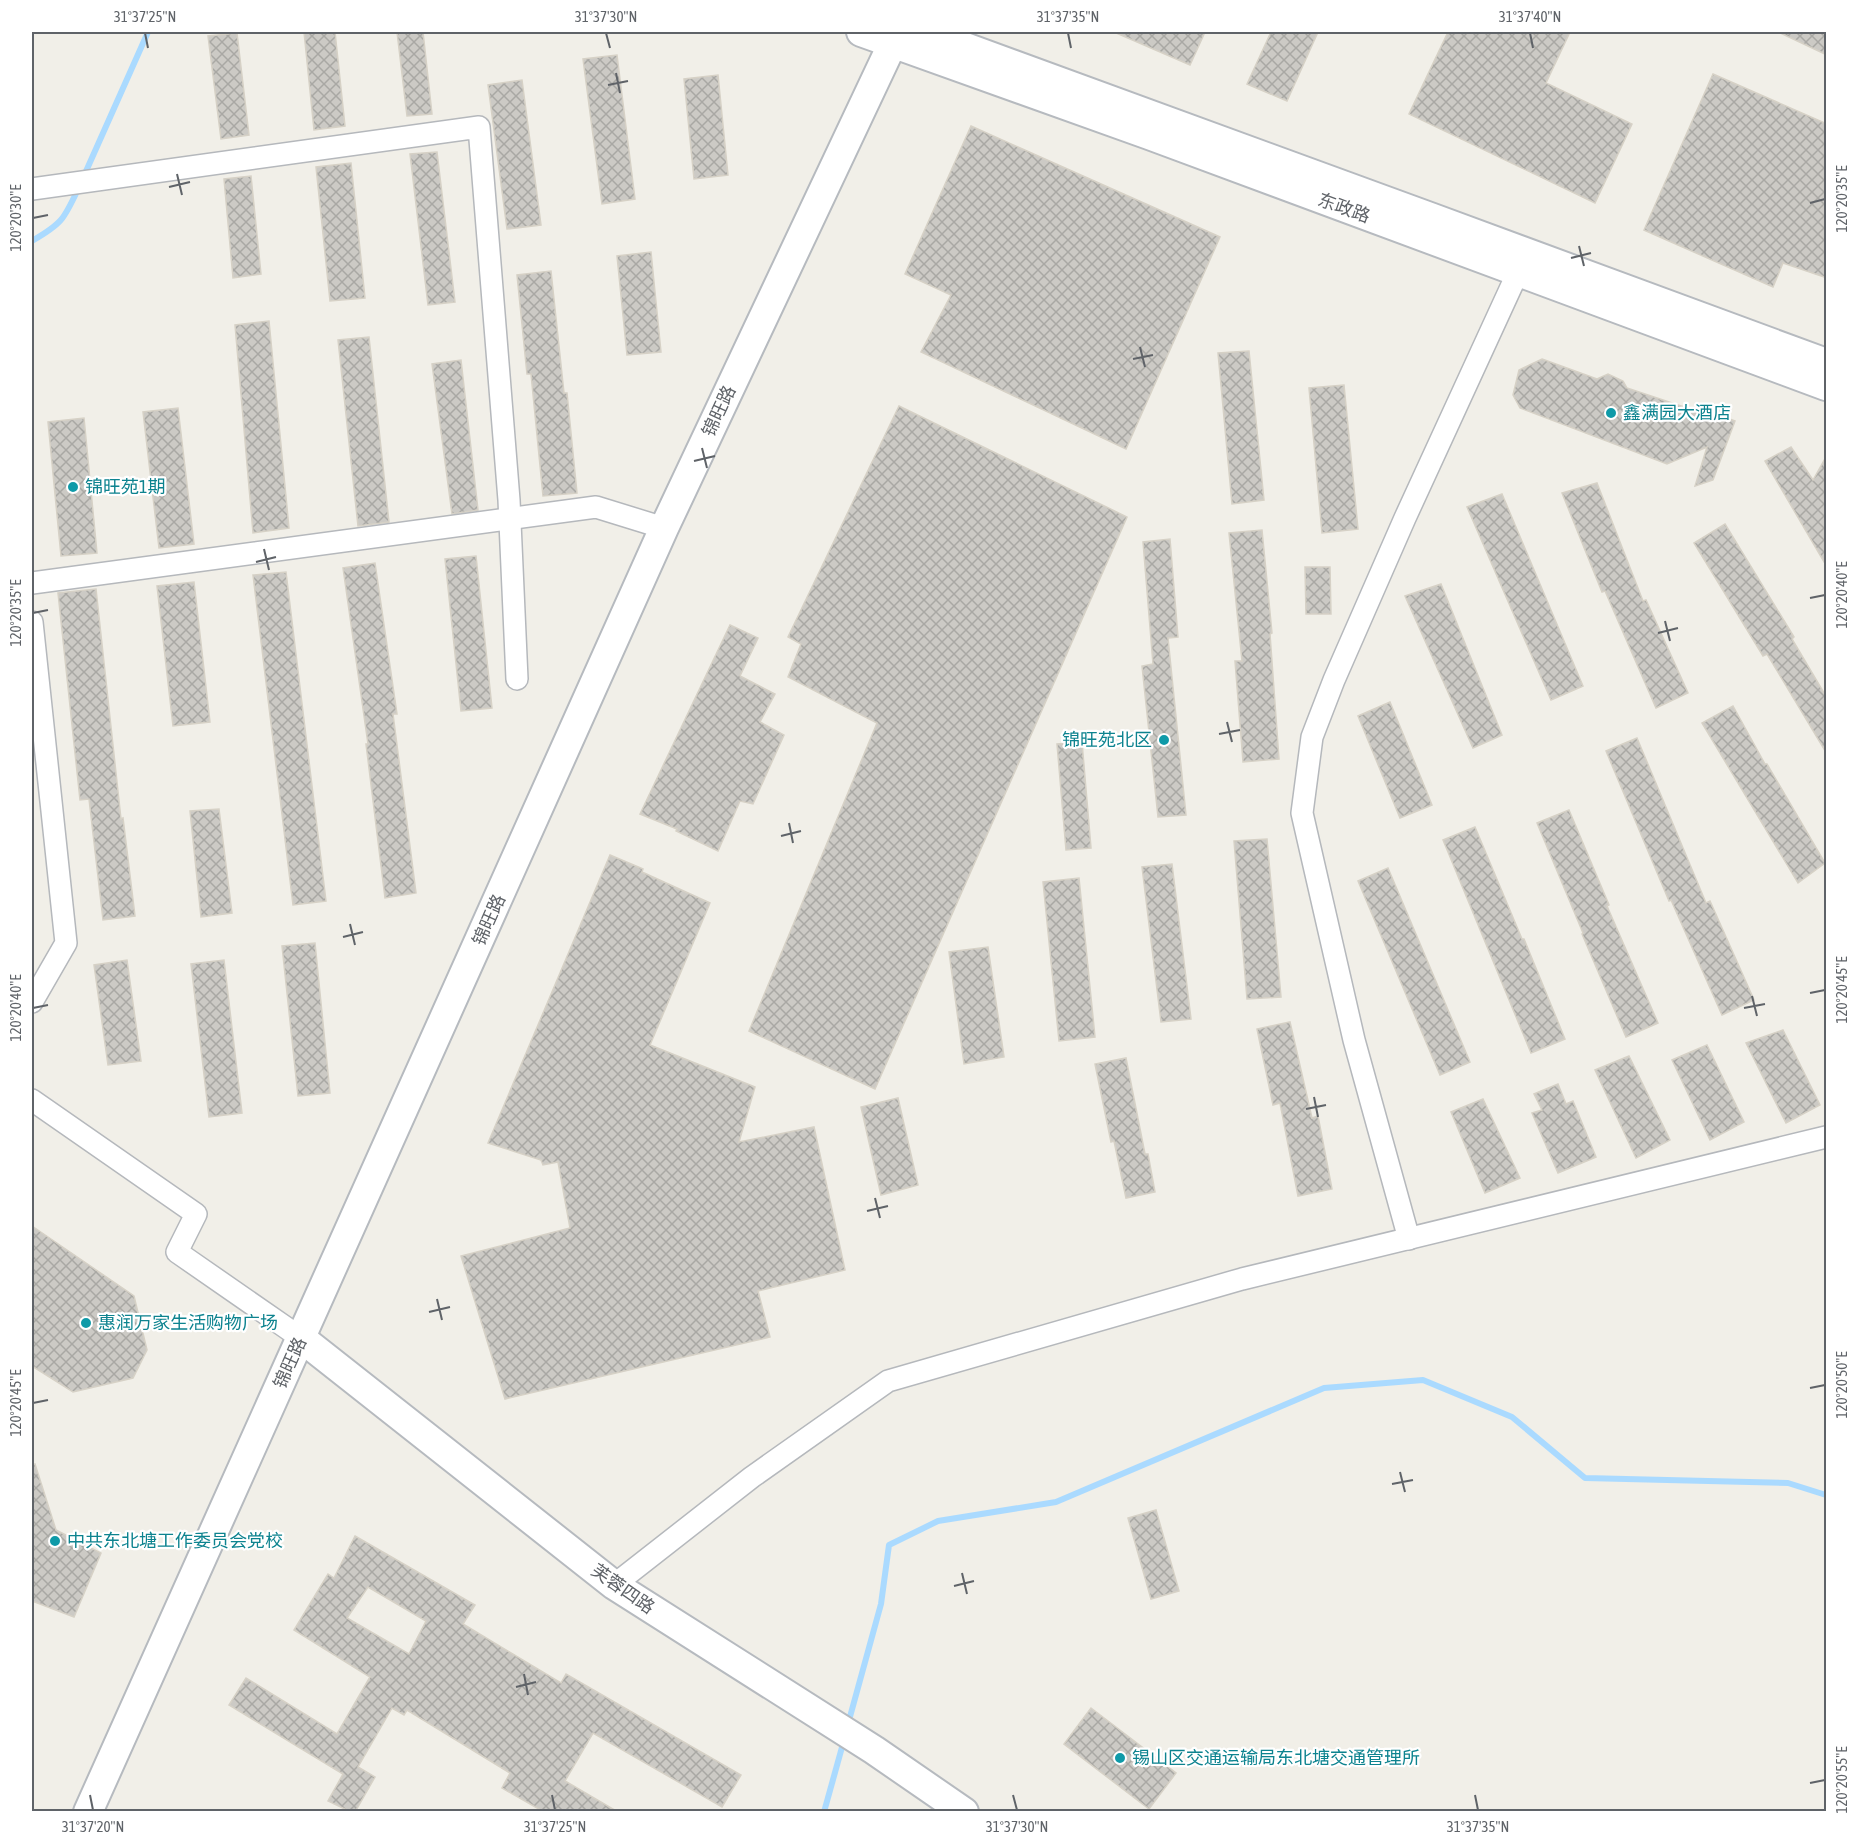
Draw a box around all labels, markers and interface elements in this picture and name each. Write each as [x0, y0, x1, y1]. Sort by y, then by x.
text: 31°37'25"N [114, 8, 176, 25]
text: 31°37'30"N [575, 8, 637, 25]
text: 31°37'35"N [1037, 8, 1099, 25]
text: 31°37'40"N [1499, 8, 1561, 25]
text: 120°20'35"E [1833, 165, 1850, 233]
text: 120°20'30"E [7, 184, 24, 252]
street label: 东政路 [1315, 188, 1373, 227]
street label: 锦旺路 [698, 382, 739, 440]
place label: 鑫满园大酒店 [1623, 402, 1731, 423]
marker: 鑫满园大酒店 [1604, 406, 1618, 420]
place label: 锦旺苑1期 [85, 476, 165, 497]
marker: 锦旺苑1期 [66, 480, 80, 494]
text: 120°20'40"E [1833, 561, 1850, 629]
text: 120°20'35"E [7, 579, 24, 647]
place label: 锦旺苑北区 [1062, 729, 1152, 750]
marker: 锦旺苑北区 [1157, 733, 1171, 747]
street label: 锦旺路 [468, 891, 509, 949]
text: 120°20'45"E [1833, 956, 1850, 1024]
text: 120°20'40"E [7, 974, 24, 1042]
place label: 惠润万家生活购物广场 [98, 1312, 278, 1333]
marker: 惠润万家生活购物广场 [79, 1316, 93, 1330]
street label: 锦旺路 [269, 1334, 310, 1392]
text: 120°20'50"E [1833, 1351, 1850, 1419]
text: 120°20'45"E [7, 1369, 24, 1437]
place label: 中共东北塘工作委员会党校 [67, 1530, 283, 1551]
marker: 中共东北塘工作委员会党校 [48, 1534, 62, 1548]
street label: 芙蓉四路 [588, 1559, 659, 1618]
text: 120°20'55"E [1833, 1746, 1850, 1814]
place label: 锡山区交通运输局东北塘交通管理所 [1132, 1747, 1420, 1768]
marker: 锡山区交通运输局东北塘交通管理所 [1113, 1751, 1127, 1765]
text: 31°37'20"N [62, 1818, 124, 1835]
text: 31°37'25"N [524, 1818, 586, 1835]
text: 31°37'30"N [986, 1818, 1048, 1835]
text: 31°37'35"N [1447, 1818, 1509, 1835]

